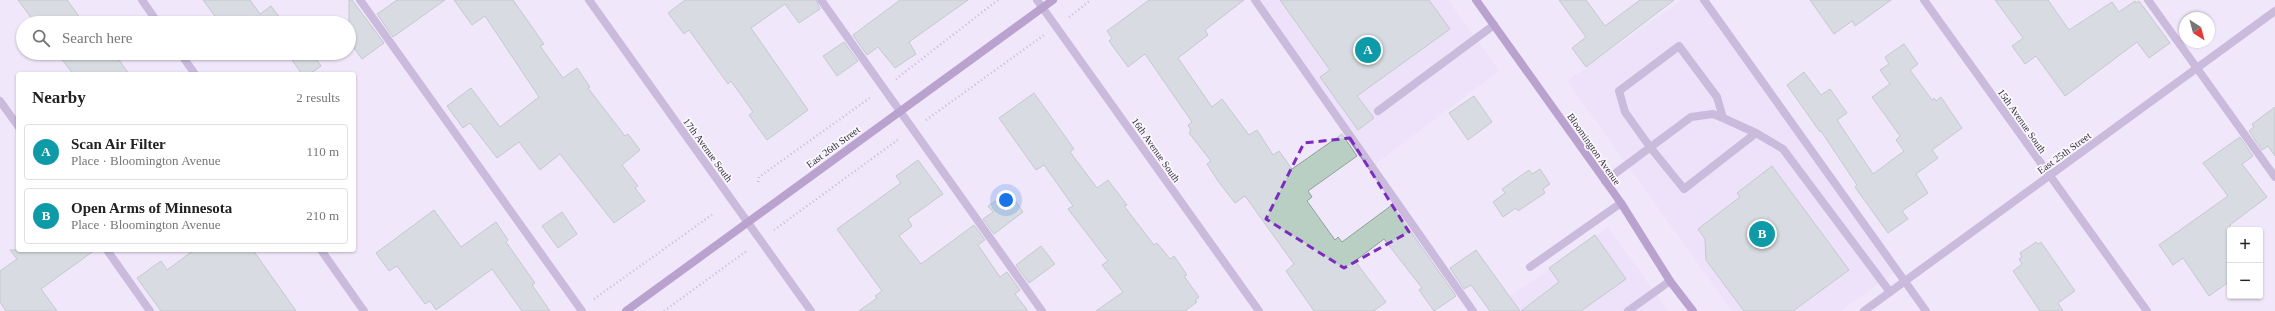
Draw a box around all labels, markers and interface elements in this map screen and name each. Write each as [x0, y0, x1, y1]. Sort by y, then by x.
north arrow [2179, 12, 2215, 48]
search box [16, 16, 356, 60]
icon: search [30, 27, 52, 49]
text: Search here [62, 30, 132, 46]
pin: A [1355, 35, 1381, 65]
street label: 15th Avenue South [1996, 87, 2048, 155]
text: Nearby [32, 88, 86, 107]
text: 2 results [296, 90, 340, 105]
street label: Bloomington Avenue [1565, 111, 1623, 187]
street label: 17th Avenue South [681, 116, 735, 184]
street label: 16th Avenue South [1130, 116, 1182, 184]
street label: East 26th Street [804, 124, 862, 170]
street label: East 25th Street [2035, 130, 2093, 176]
text: Scan Air Filter [71, 136, 166, 152]
text: A [41, 144, 51, 159]
text: 110 m [307, 144, 339, 159]
text: Place · Bloomington Avenue [71, 153, 221, 168]
your location [996, 190, 1016, 210]
text: Open Arms of Minnesota [71, 200, 232, 216]
text: B [42, 208, 50, 223]
text: 210 m [306, 208, 339, 223]
text: Place · Bloomington Avenue [71, 217, 221, 232]
pin: B [1749, 219, 1775, 249]
map controls [2227, 227, 2263, 299]
button: + [2227, 227, 2263, 263]
button: − [2227, 263, 2263, 299]

